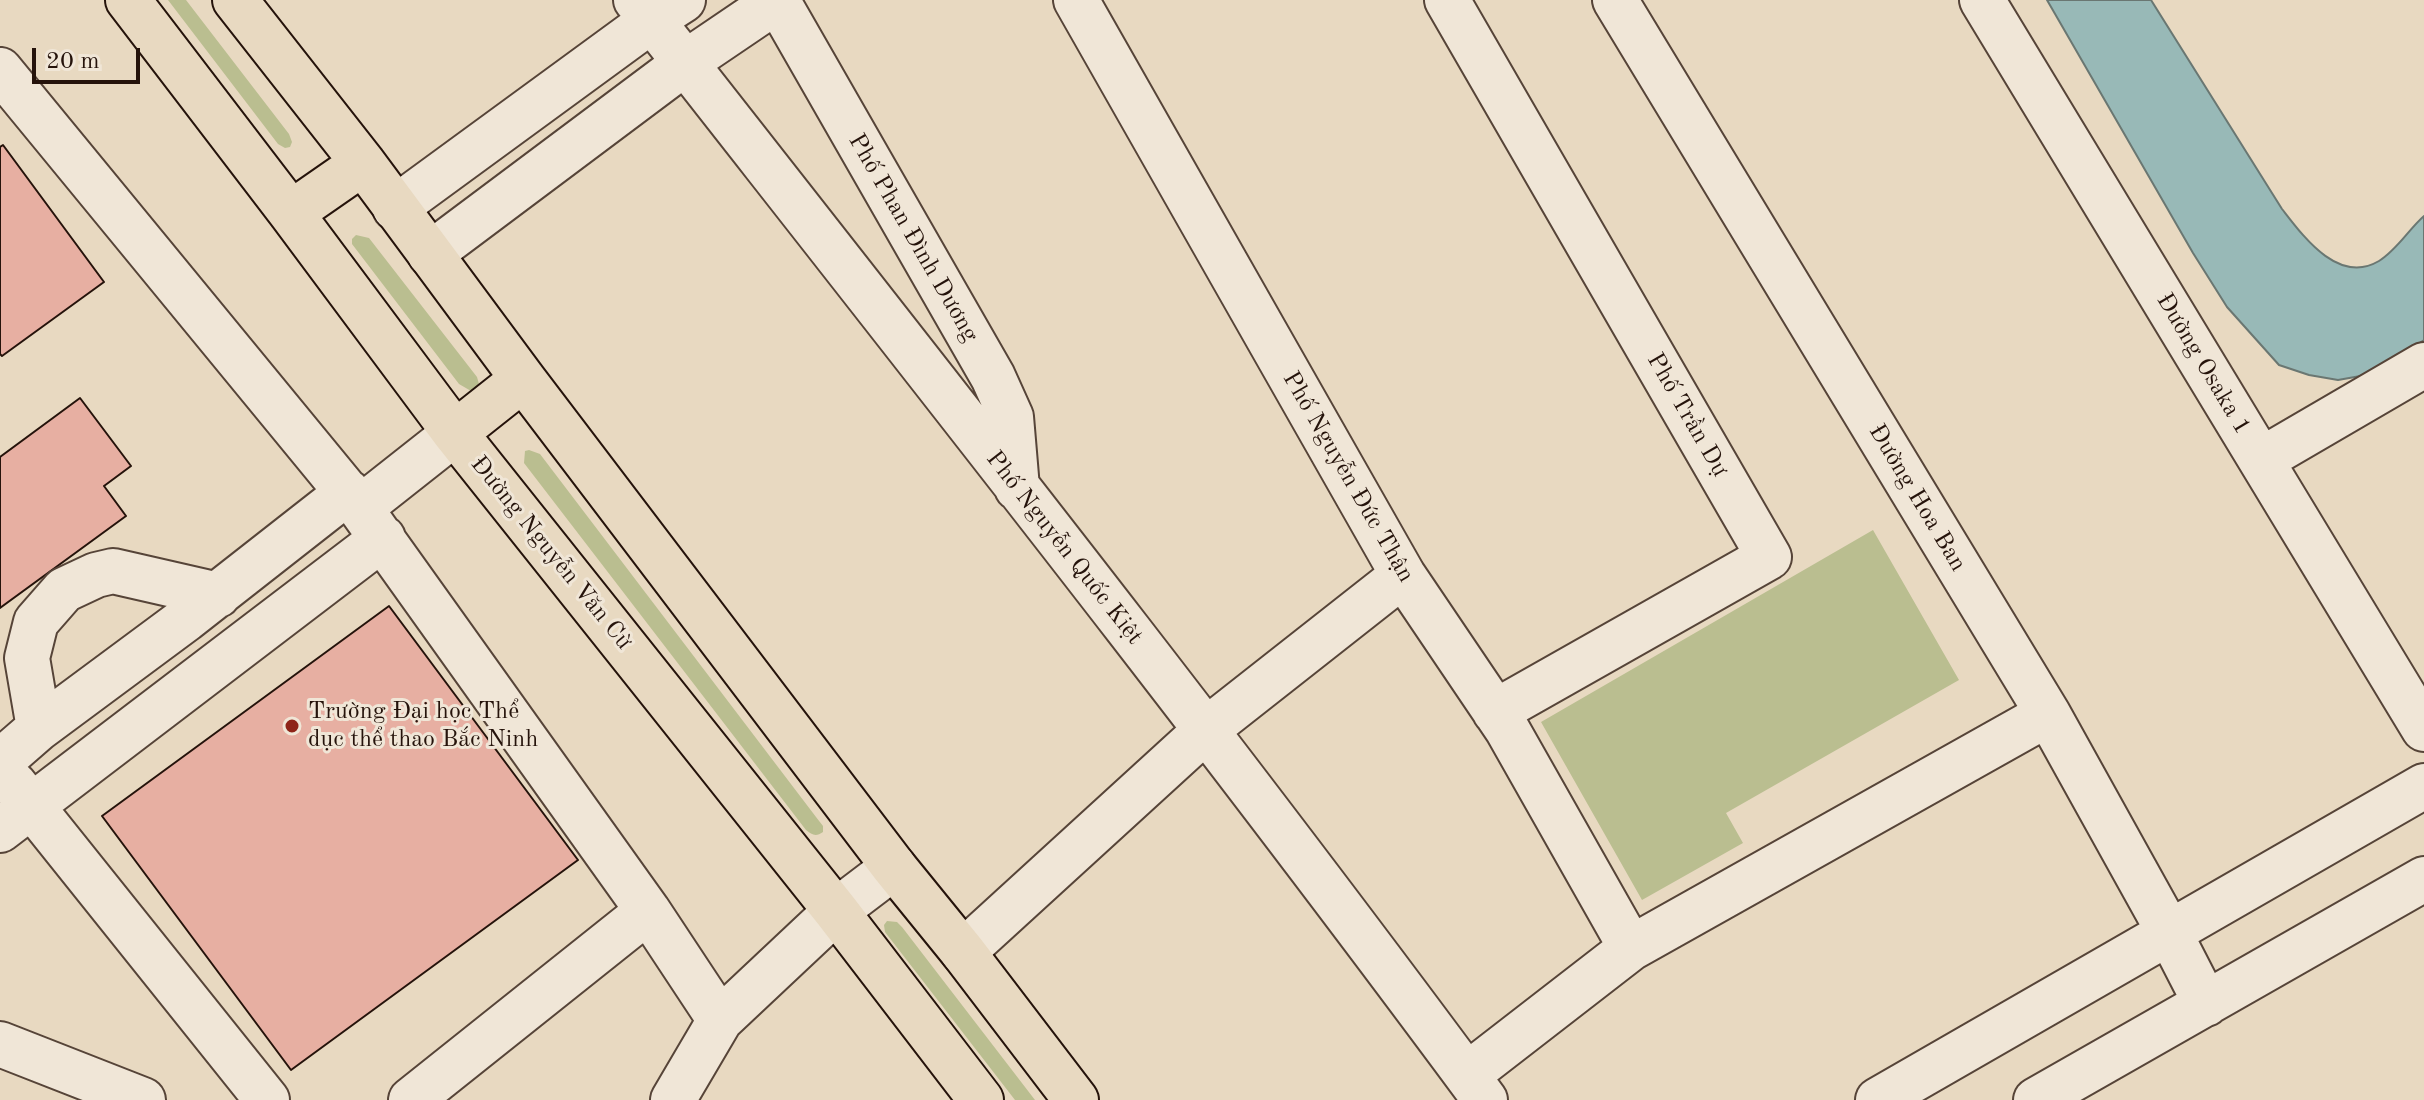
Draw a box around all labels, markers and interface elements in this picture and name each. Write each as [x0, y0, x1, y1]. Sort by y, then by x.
scale bar [36, 32, 144, 82]
text: 20 m [46, 50, 100, 74]
street label: Phố Phan Đình Dương [842, 129, 984, 347]
street label: Đường Osaka 1 [2149, 288, 2257, 440]
street label: Phố Trần Dự [1640, 348, 1734, 482]
street label: Phố Nguyễn Đức Thận [1276, 366, 1420, 588]
street label: Đường Hoa Ban [1862, 419, 1972, 577]
street label: Phố Nguyễn Quốc Kiệt [979, 445, 1149, 651]
street label: Đường Nguyễn Văn Cừ [464, 450, 638, 656]
place label: Trường Đại học Thể dục thể thao Bắc Ninh [308, 698, 538, 754]
marker: Trường Đại học Thể dục thể thao Bắc Ninh [283, 717, 301, 735]

